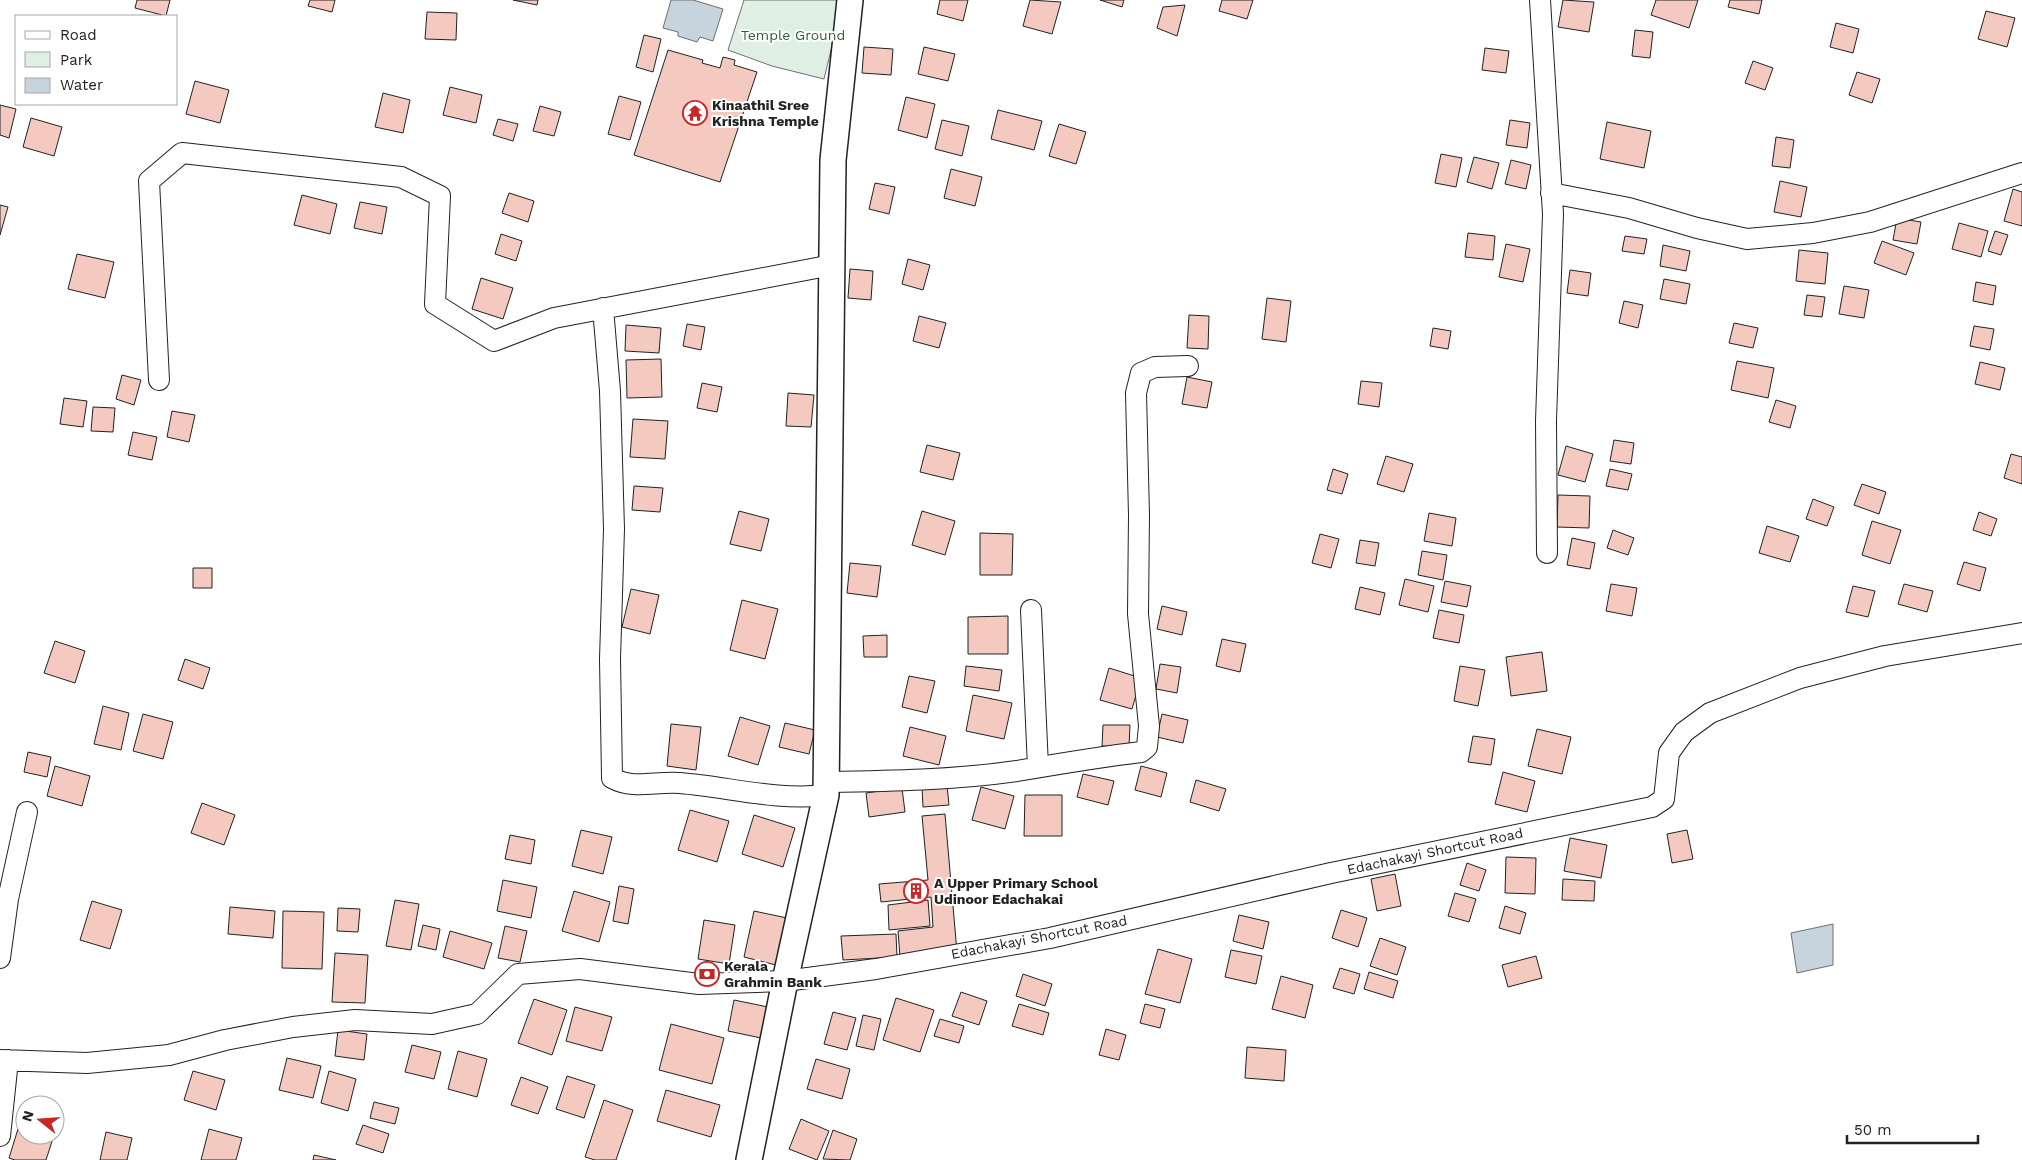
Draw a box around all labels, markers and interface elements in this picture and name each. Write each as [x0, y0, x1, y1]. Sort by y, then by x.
legend [15, 15, 178, 105]
text: Road [60, 26, 97, 44]
park label: Temple Ground [741, 27, 845, 43]
text: Park [60, 51, 93, 69]
text: Water [60, 76, 103, 94]
place label: Kinaathil Sree Krishna Temple [712, 97, 819, 129]
temple icon: Kinaathil Sree Krishna Temple [682, 100, 708, 126]
street label: Edachakayi Shortcut Road [1346, 825, 1524, 877]
place label: A Upper Primary School Udinoor Edachakai [934, 875, 1098, 907]
building icon: A Upper Primary School Udinoor Edachakai [903, 878, 929, 904]
street label: Edachakayi Shortcut Road [949, 912, 1129, 962]
place label: Kerala Grahmin Bank [724, 958, 822, 990]
bank icon: Kerala Grahmin Bank [694, 961, 720, 987]
north arrow [15, 1095, 65, 1145]
text: N [18, 1109, 37, 1123]
scale bar [1847, 1112, 1978, 1144]
text: 50 m [1854, 1121, 1891, 1139]

